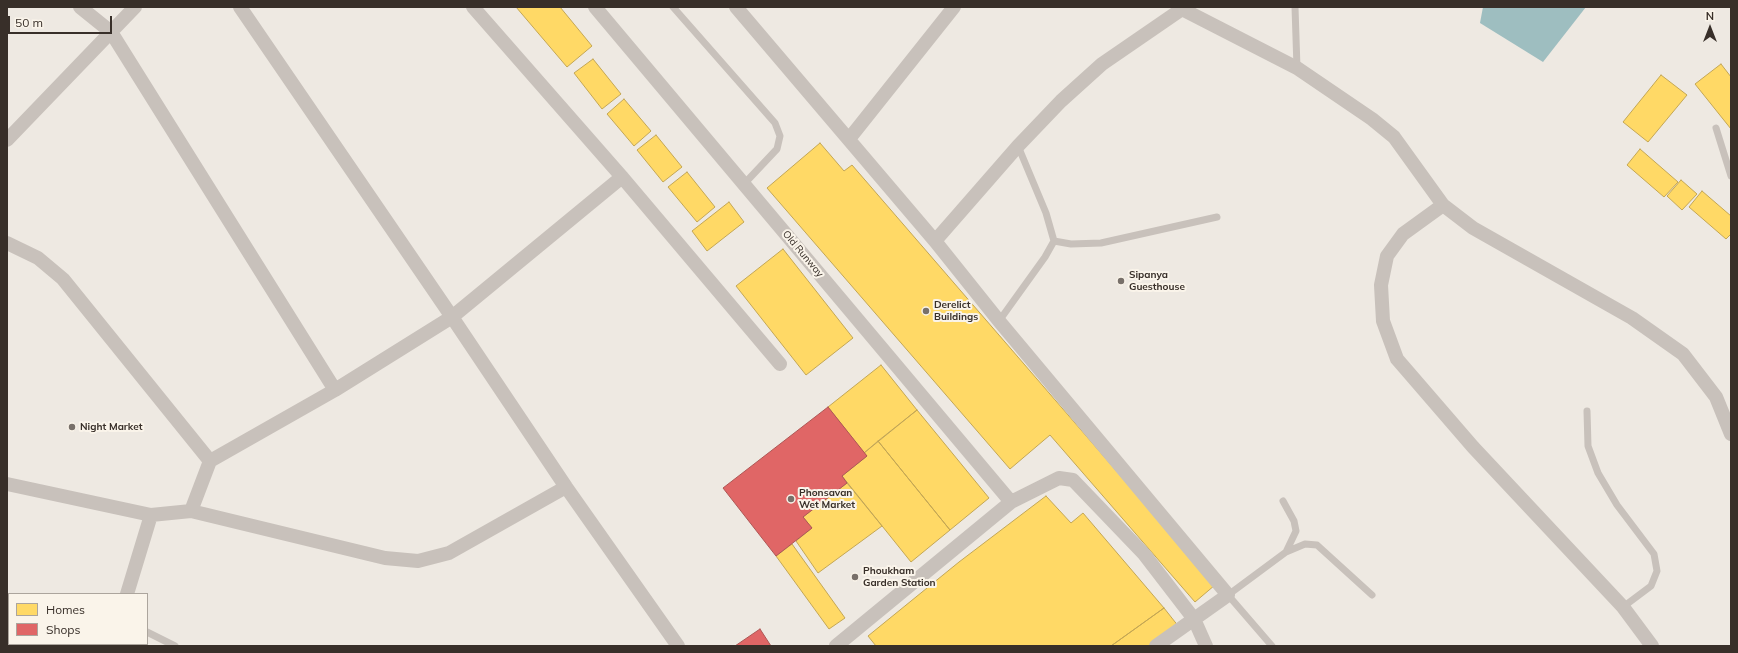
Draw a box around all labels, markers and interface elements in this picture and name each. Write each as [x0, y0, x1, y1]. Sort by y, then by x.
scale bar [10, 8, 114, 34]
north arrow [1690, 8, 1730, 48]
text: N [1706, 9, 1714, 23]
text: 50 m [15, 15, 43, 30]
street label: Old Runway [780, 228, 826, 280]
place label: Sipanya Guesthouse [1129, 269, 1185, 292]
marker: Sipanya Guesthouse [1116, 276, 1126, 286]
place label: Derelict Buildings [934, 299, 978, 322]
marker: Derelict Buildings [921, 306, 931, 316]
place label: Night Market [80, 421, 142, 433]
marker: Night Market [67, 422, 77, 432]
place label: Phonsavan Wet Market [799, 487, 855, 510]
marker: Phonsavan Wet Market [786, 494, 796, 504]
place label: Phoukham Garden Station [863, 565, 936, 588]
marker: Phoukham Garden Station [850, 572, 860, 582]
legend [8, 593, 148, 645]
text: Homes [46, 602, 85, 617]
text: Shops [46, 622, 81, 637]

